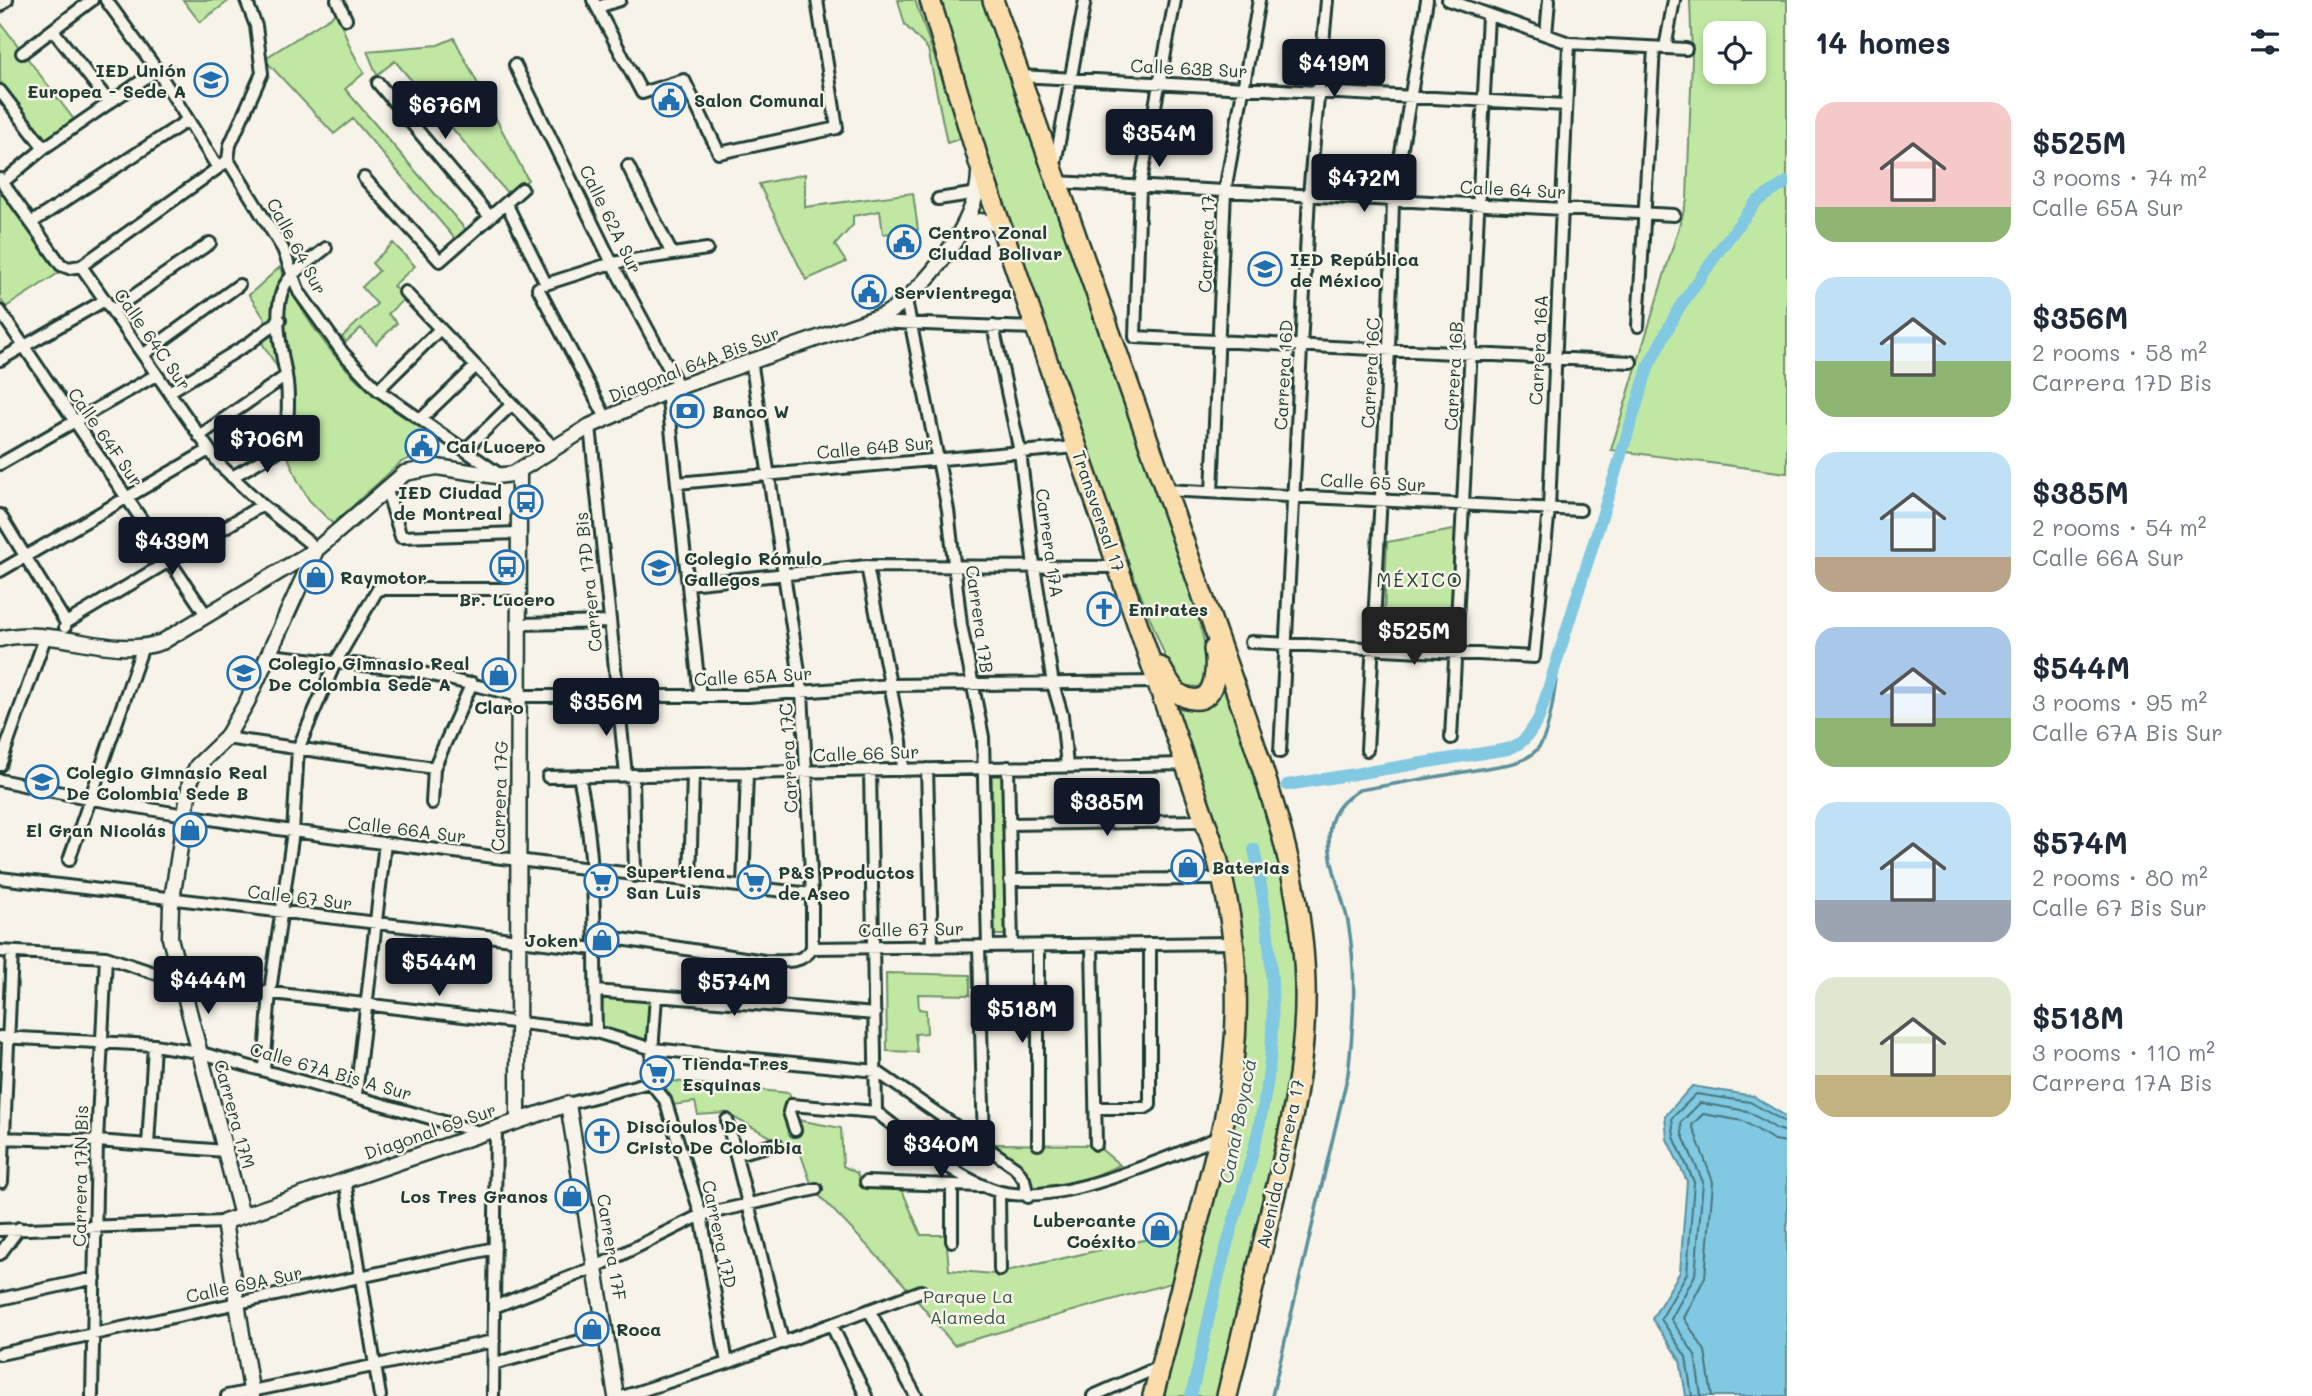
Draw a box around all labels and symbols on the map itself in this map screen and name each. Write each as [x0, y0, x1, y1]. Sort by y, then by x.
pin: $419M [1285, 40, 1383, 99]
street label: Calle 63B Sur [1130, 53, 1248, 83]
place label: IED Unión Europea - Sede A [27, 58, 186, 103]
school or university icon: IED Unión Europea - Sede A [192, 61, 230, 99]
public building icon: Salon Comunal [650, 81, 688, 119]
pin: $676M [396, 82, 494, 141]
place label: Salon Comunal [694, 88, 824, 112]
pin: $354M [1110, 110, 1208, 169]
pin: $472M [1315, 154, 1413, 214]
street label: Calle 62A Sur [574, 161, 648, 277]
street label: Calle 64 Sur [1459, 174, 1567, 204]
street label: Calle 64 Sur [261, 193, 333, 299]
street label: Carrera 17 [1192, 195, 1220, 293]
place label: Centro Zonal Ciudad Bolivar [928, 220, 1062, 265]
public building icon: Centro Zonal Ciudad Bolivar [885, 223, 923, 261]
place label: IED República de México [1290, 247, 1419, 292]
school or university icon: IED República de México [1246, 250, 1284, 288]
public building icon: Servientrega [850, 273, 888, 311]
place label: Servientrega [894, 280, 1012, 304]
street label: Calle 64C Sur [109, 283, 197, 395]
street label: Carrera 16A [1523, 294, 1553, 406]
street label: Carrera 16C [1355, 317, 1385, 429]
street label: Carrera 16D [1268, 319, 1298, 431]
street label: Diagonal 64A Bis Sur [605, 320, 783, 408]
street label: Carrera 16B [1438, 321, 1468, 431]
street label: Calle 64F Sur [63, 382, 149, 492]
bank icon: Banco W [668, 392, 706, 430]
place label: Banco W [712, 399, 789, 423]
pin: $706M [218, 416, 316, 475]
public building icon: Cai Lucero [403, 427, 441, 465]
street label: Calle 64B Sur [815, 430, 935, 464]
place label: Cai Lucero [446, 434, 546, 458]
street label: Transversal 17 [1067, 447, 1131, 575]
street label: Calle 65 Sur [1319, 467, 1427, 497]
place label: IED Ciudad de Montreal [394, 480, 502, 525]
bus stop icon: IED Ciudad de Montreal [507, 483, 545, 521]
street label: Carrera 17A [1030, 487, 1070, 599]
street label: Carrera 17D Bis [569, 511, 607, 653]
pin: $439M [123, 518, 221, 577]
place label: Colegio Rómulo Gallegos [684, 546, 822, 591]
bus stop icon: Br. Lucero [488, 548, 526, 586]
school or university icon: Colegio Rómulo Gallegos [640, 549, 678, 587]
shop icon: Raymotor [297, 558, 335, 596]
street label: Carrera 17B [961, 564, 999, 674]
place label: Raymotor [340, 565, 427, 589]
district label: MÉXICO [1376, 567, 1464, 592]
place label: Br. Lucero [459, 587, 555, 611]
church icon: Emirates [1085, 590, 1123, 628]
place label: Emirates [1128, 597, 1208, 621]
pin: $525M [1365, 608, 1463, 667]
place label: Colegio Gimnasio Real De Colombia Sede A [268, 651, 469, 696]
school or university icon: Colegio Gimnasio Real De Colombia Sede A [225, 654, 263, 692]
shop icon: Claro [480, 656, 518, 694]
street label: Calle 65A Sur [693, 661, 813, 691]
pin: $356M [557, 678, 655, 738]
place label: Claro [474, 695, 524, 719]
street label: Carrera 17C [773, 702, 803, 814]
street label: Calle 66 Sur [812, 739, 920, 767]
street label: Carrera 17G [485, 740, 513, 852]
place label: Colegio Gimnasio Real De Colombia Sede B [66, 760, 267, 805]
school or university icon: Colegio Gimnasio Real De Colombia Sede B [23, 763, 61, 801]
pin: $385M [1058, 778, 1156, 838]
street label: Calle 66A Sur [346, 810, 468, 848]
shop icon: El Gran Nicolás [171, 811, 209, 849]
place label: El Gran Nicolás [26, 818, 166, 842]
shop icon: Baterias [1169, 848, 1207, 886]
place label: Baterias [1212, 855, 1290, 879]
place label: Supertiena San Luis [626, 859, 725, 904]
place label: P&S Productos de Aseo [778, 860, 915, 905]
supermarket icon: Supertiena San Luis [582, 862, 620, 900]
supermarket icon: P&S Productos de Aseo [735, 863, 773, 901]
street label: Calle 67 Sur [246, 879, 354, 915]
street label: Calle 67 Sur [858, 916, 964, 942]
shop icon: Joken [583, 921, 621, 959]
place label: Joken [524, 928, 578, 952]
pin: $544M [390, 939, 488, 998]
pin: $444M [159, 956, 257, 1016]
pin: $574M [685, 958, 783, 1018]
pin: $518M [973, 986, 1071, 1045]
street label: Calle 67A Bis A Sur [247, 1036, 415, 1106]
place label: Tienda Tres Esquinas [682, 1051, 789, 1096]
supermarket icon: Tienda Tres Esquinas [638, 1054, 676, 1092]
street label: Carrera 17M [209, 1057, 261, 1171]
water label: Canal Boyacá [1213, 1057, 1261, 1185]
street label: Avenida Carrera 17 [1250, 1077, 1310, 1251]
street label: Diagonal 69 Sur [361, 1097, 499, 1165]
street label: Carrera 17N Bis [67, 1105, 93, 1247]
place label: Discíoulos De Cristo De Colombia [626, 1114, 802, 1159]
church icon: Discíoulos De Cristo De Colombia [583, 1117, 621, 1155]
pin: $340M [892, 1120, 990, 1180]
shop icon: Los Tres Granos [553, 1177, 591, 1215]
street label: Carrera 17D [697, 1178, 743, 1290]
place label: Los Tres Granos [400, 1184, 548, 1208]
street label: Carrera 17F [592, 1192, 632, 1302]
place label: Lubercante Coéxito [1033, 1208, 1136, 1253]
shop icon: Lubercante Coéxito [1141, 1211, 1179, 1249]
street label: Calle 69A Sur [183, 1260, 305, 1308]
park label: Parque La Alameda [923, 1284, 1013, 1329]
shop icon: Roca [573, 1310, 611, 1348]
place label: Roca [616, 1317, 661, 1341]

